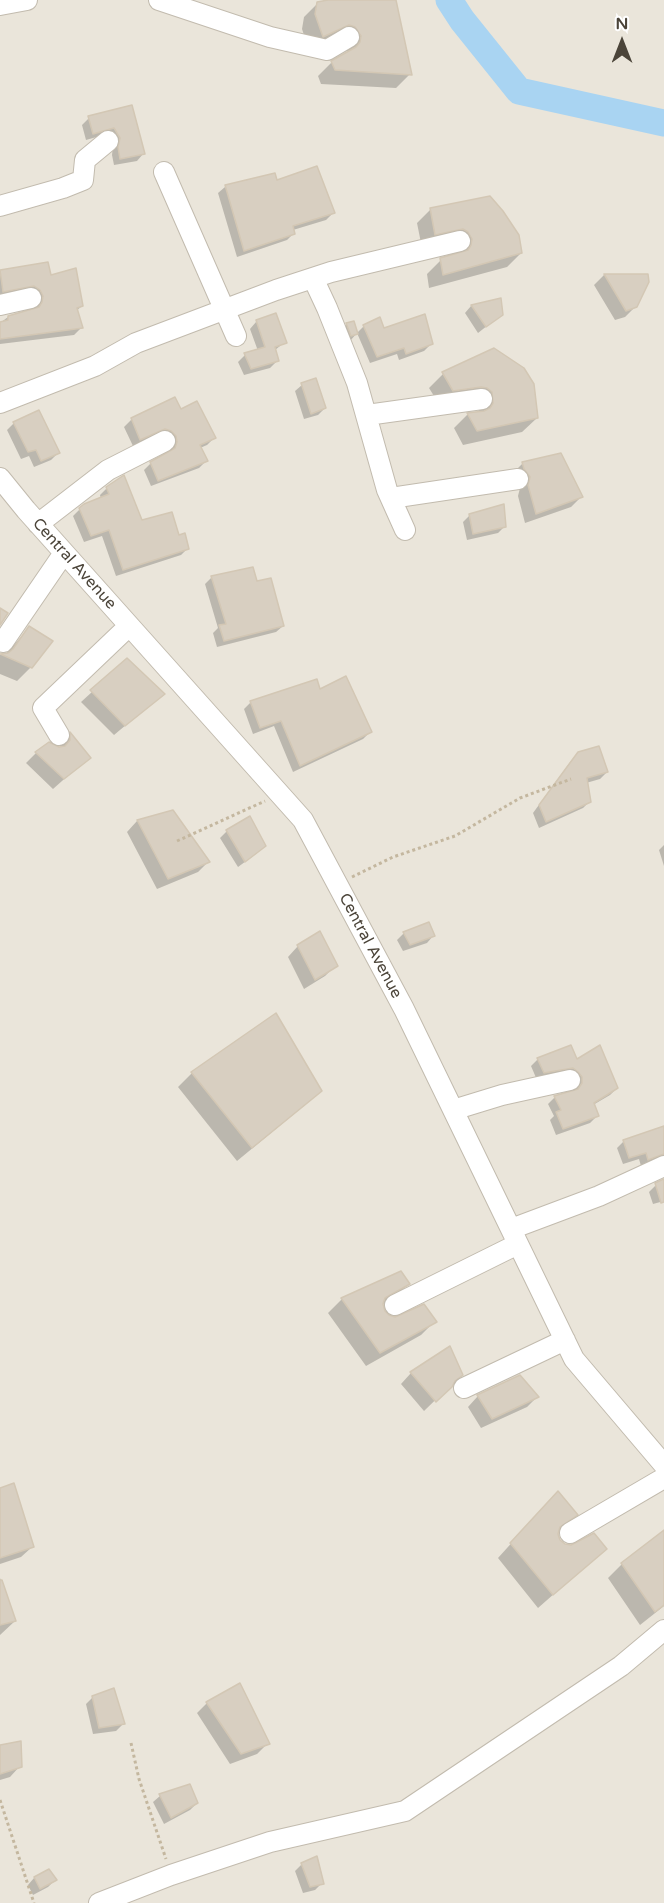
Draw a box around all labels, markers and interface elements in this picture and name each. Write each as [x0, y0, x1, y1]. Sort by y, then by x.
north arrow [592, 12, 652, 72]
text: N [616, 14, 628, 34]
street label: Central Avenue [28, 514, 120, 614]
street label: Central Avenue [334, 890, 406, 1002]

